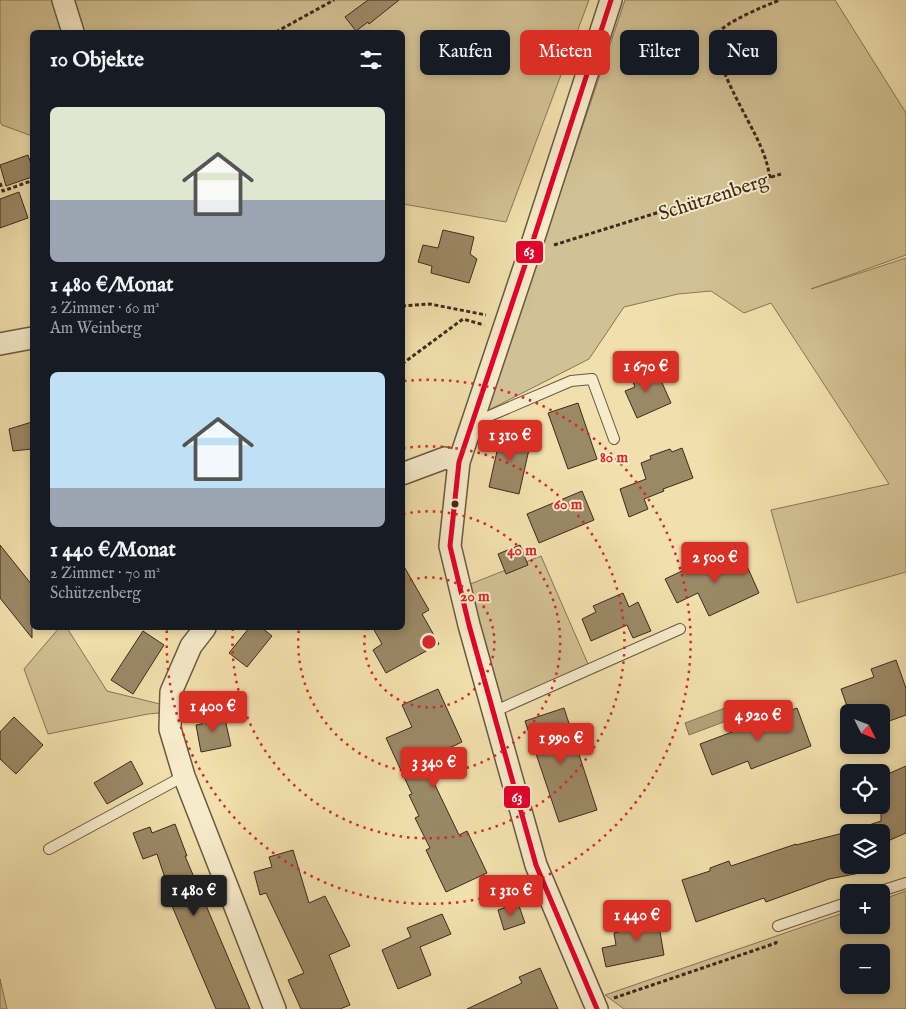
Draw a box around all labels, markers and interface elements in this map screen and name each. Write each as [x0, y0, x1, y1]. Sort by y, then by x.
chip: Kaufen [420, 30, 510, 75]
chip: Mieten [520, 30, 610, 75]
chip: Filter [620, 30, 699, 75]
chip: Neu [709, 30, 777, 75]
icon: filters [357, 46, 385, 74]
text: 10 Objekte [50, 47, 144, 74]
icon: home [173, 139, 263, 229]
street label: Schützenberg [656, 168, 772, 227]
line badge: 63 [515, 240, 544, 264]
text: 63 [523, 243, 535, 261]
text: 1 480 €/Monat [50, 272, 174, 299]
text: 2 Zimmer · 60 m² [50, 299, 160, 319]
text: Am Weinberg [50, 319, 142, 339]
pin: 1 670 € [600, 350, 692, 393]
text: 1 670 € [624, 357, 668, 377]
icon: home [173, 404, 263, 494]
pin: 1 310 € [464, 420, 556, 462]
text: 1 310 € [489, 426, 531, 446]
text: 80 m [600, 448, 628, 467]
text: 60 m [554, 495, 583, 514]
unlabelled marker [450, 499, 460, 509]
text: 1 440 €/Monat [50, 537, 176, 564]
text: 40 m [507, 541, 537, 560]
pin: 2 500 € [669, 542, 761, 584]
text: 2 500 € [692, 548, 738, 568]
text: 2 Zimmer · 70 m² [50, 564, 161, 584]
text: Schützenberg [50, 584, 141, 604]
text: 20 m [460, 587, 490, 606]
centre of rings [420, 633, 438, 651]
pin: 1 400 € [167, 690, 259, 733]
text: 1 400 € [190, 697, 236, 717]
pin: 4 920 € [712, 700, 804, 742]
north arrow [840, 704, 890, 754]
map controls [840, 704, 890, 994]
text: 4 920 € [735, 706, 781, 726]
pin: 1 990 € [515, 722, 607, 765]
text: 1 990 € [539, 729, 583, 749]
pin: 3 340 € [388, 746, 480, 789]
text: 3 340 € [412, 753, 456, 773]
button: locate [840, 764, 890, 814]
line badge: 63 [503, 785, 531, 809]
text: 63 [511, 789, 523, 807]
button: layers [840, 824, 890, 874]
pin: 1 480 € [148, 874, 240, 917]
pin: 1 310 € [465, 874, 557, 917]
text: 1 480 € [172, 881, 216, 901]
text: 1 310 € [490, 881, 532, 901]
button: + [840, 884, 890, 934]
pin: 1 440 € [591, 900, 683, 942]
text: 1 440 € [614, 906, 660, 926]
button: − [840, 944, 890, 994]

